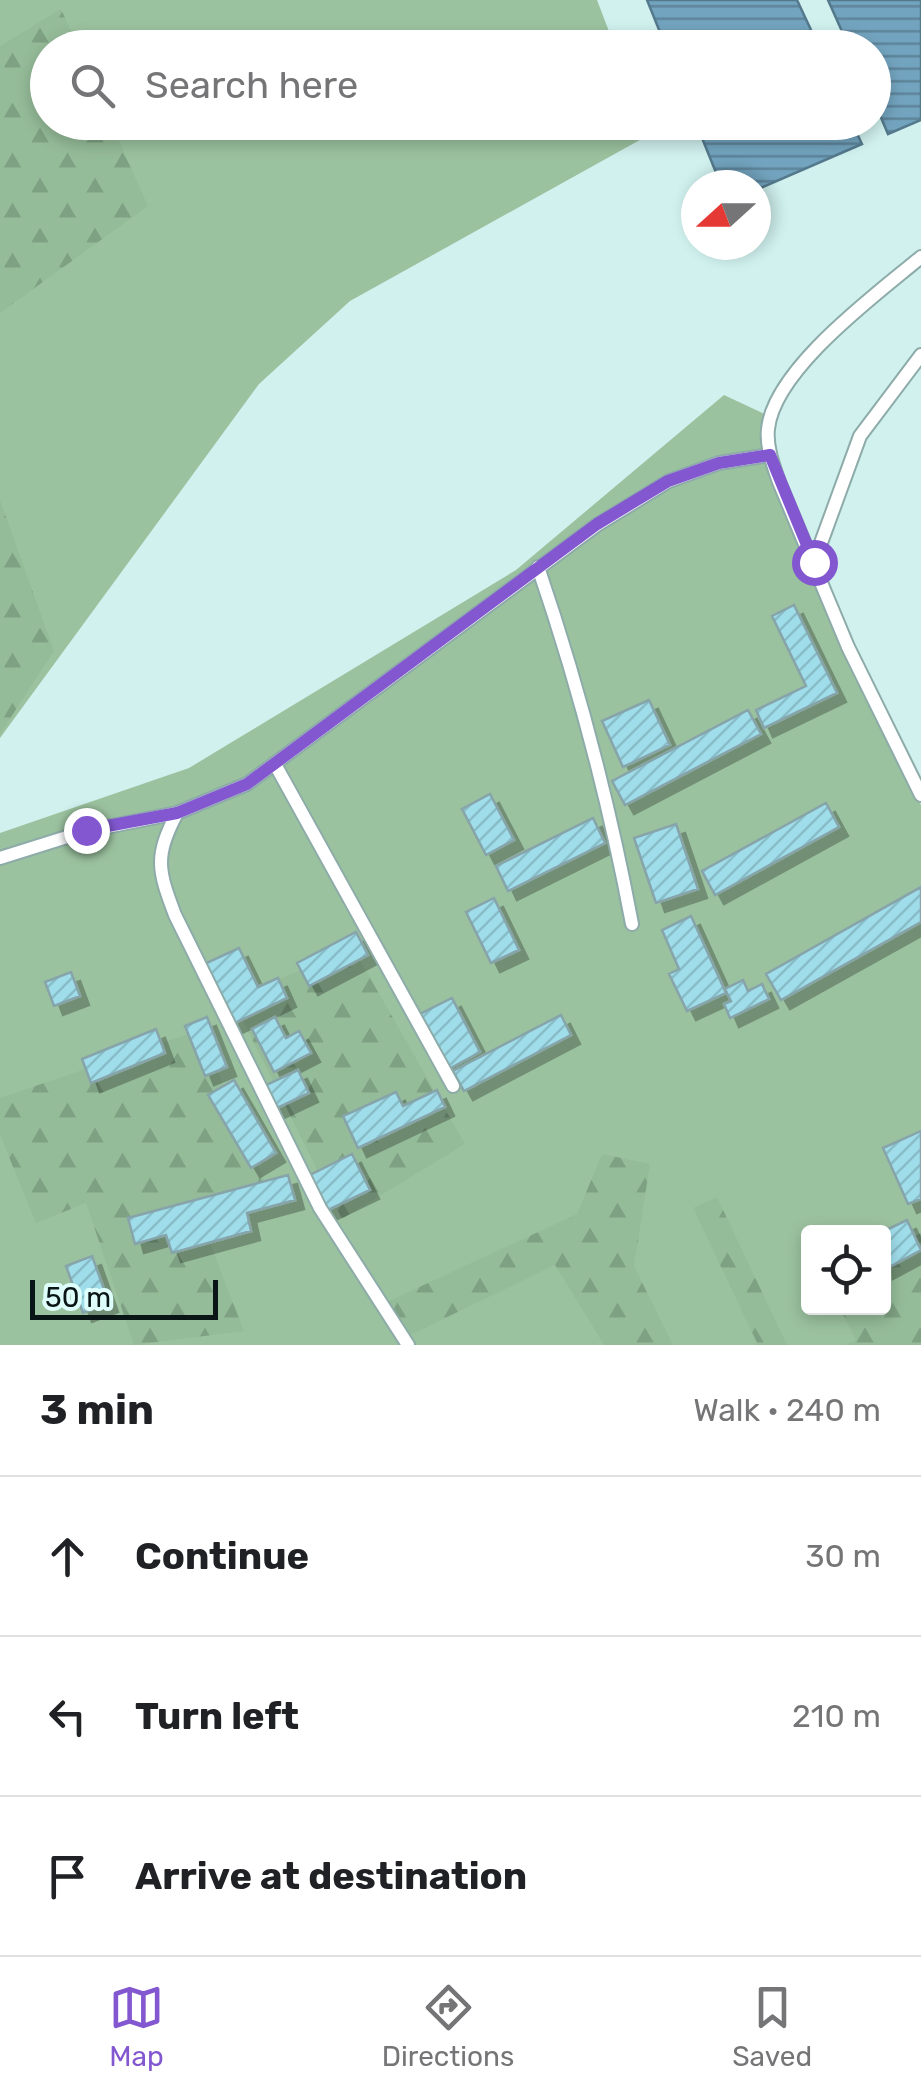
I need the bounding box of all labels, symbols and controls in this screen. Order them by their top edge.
search box [30,30,891,140]
icon: search [65,58,120,113]
text: Search here [145,62,358,108]
north arrow [681,170,771,260]
route start [792,540,838,586]
route end [64,808,110,854]
map controls [801,1225,891,1315]
button: locate [801,1225,891,1315]
scale bar [30,1275,218,1320]
text: 50 m [45,1281,111,1314]
text: 3 min [40,1385,154,1435]
text: Walk · 240 m [693,1391,881,1429]
icon: ahead [40,1529,95,1584]
text: Continue [135,1533,309,1579]
text: 30 m [805,1537,881,1575]
icon: left [40,1689,95,1744]
text: Turn left [135,1693,299,1739]
text: 210 m [792,1697,881,1735]
icon: arrive [40,1849,95,1904]
text: Arrive at destination [135,1853,527,1899]
tab: Map [109,1980,164,2073]
tab: Directions [382,1980,514,2073]
tab: Saved [732,1980,812,2073]

